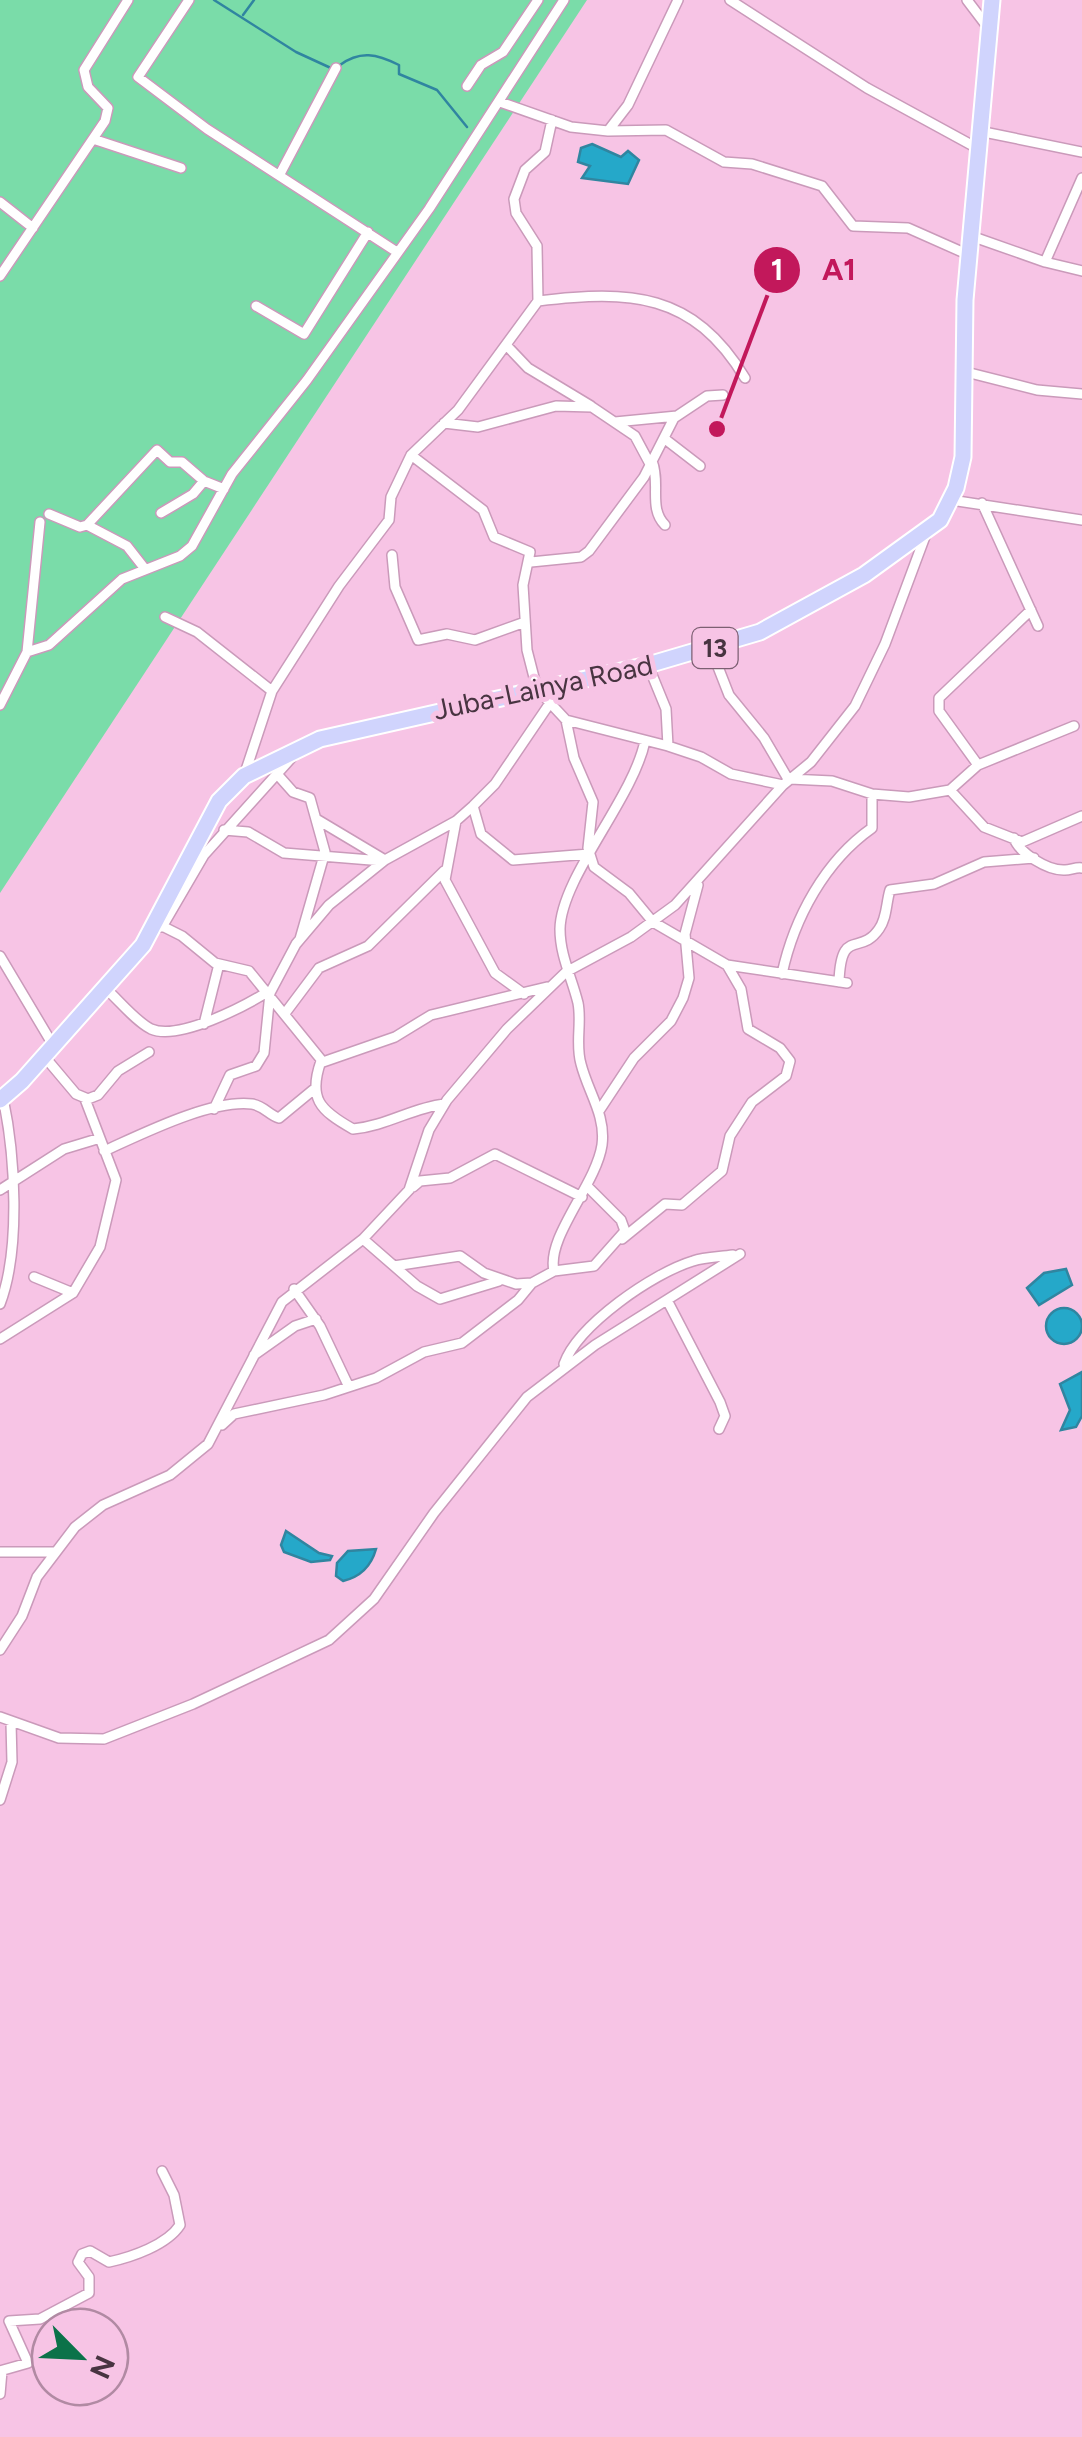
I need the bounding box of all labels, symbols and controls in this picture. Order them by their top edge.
callout: A1 [752,240,877,300]
text: 1 [771,251,783,288]
text: A1 [822,251,856,288]
road number: 13 [692,628,738,668]
street label: Juba-Lainya Road [430,647,656,727]
north arrow [30,2307,130,2407]
text: N [83,2350,123,2384]

